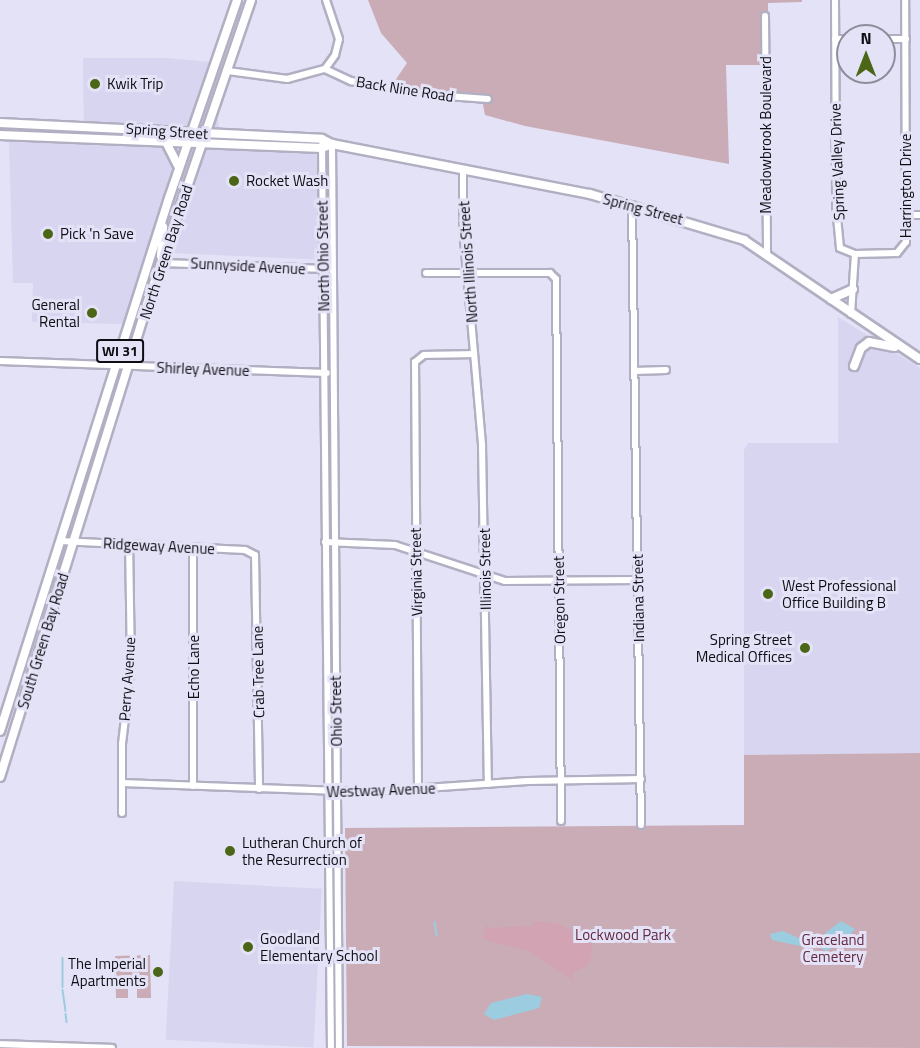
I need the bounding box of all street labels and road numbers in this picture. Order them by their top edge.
street label: Meadowbrook Boulevard [757,56,775,214]
street label: Back Nine Road [355,72,455,106]
street label: Spring Valley Drive [826,103,848,221]
street label: Spring Street [125,119,209,143]
street label: Harrington Drive [897,134,915,238]
street label: North Green Bay Road [136,183,196,321]
street label: Spring Street [601,190,685,228]
street label: North Ohio Street [313,200,333,312]
street label: North Illinois Street [455,201,481,323]
street label: Sunnyside Avenue [190,254,306,278]
road number: WI 31 [96,340,144,362]
street label: Shirley Avenue [156,358,250,380]
street label: Virginia Street [406,527,426,617]
street label: Illinois Street [475,528,495,610]
street label: Ridgeway Avenue [103,534,215,558]
street label: Indiana Street [628,554,648,642]
street label: Oregon Street [549,556,569,644]
street label: South Green Bay Road [14,571,72,711]
street label: Crab Tree Lane [248,626,268,718]
street label: Echo Lane [185,635,203,699]
street label: Perry Avenue [115,636,139,722]
street label: Ohio Street [326,675,346,747]
street label: Westway Avenue [326,779,436,801]

